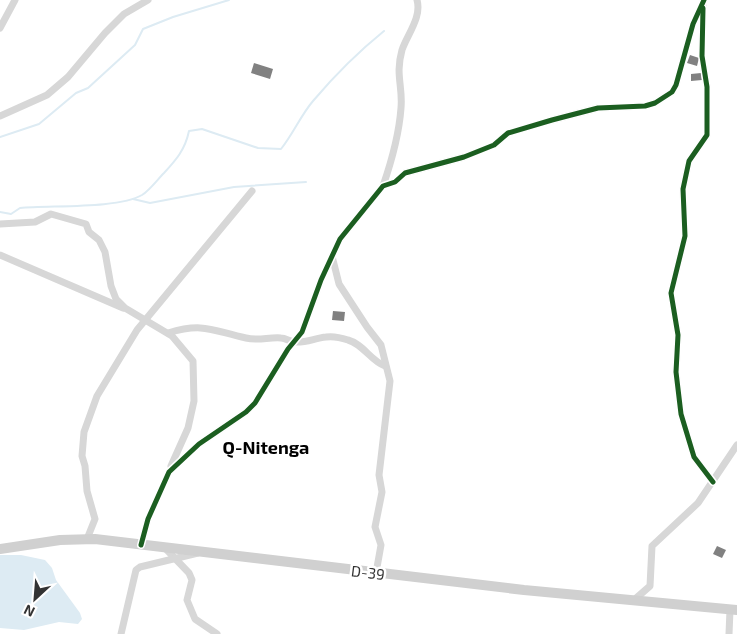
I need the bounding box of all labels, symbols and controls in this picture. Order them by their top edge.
district label: Q-Nitenga [223,436,309,458]
street label: D-39 [350,561,386,583]
north arrow [10,574,60,624]
text: N [21,601,37,621]

